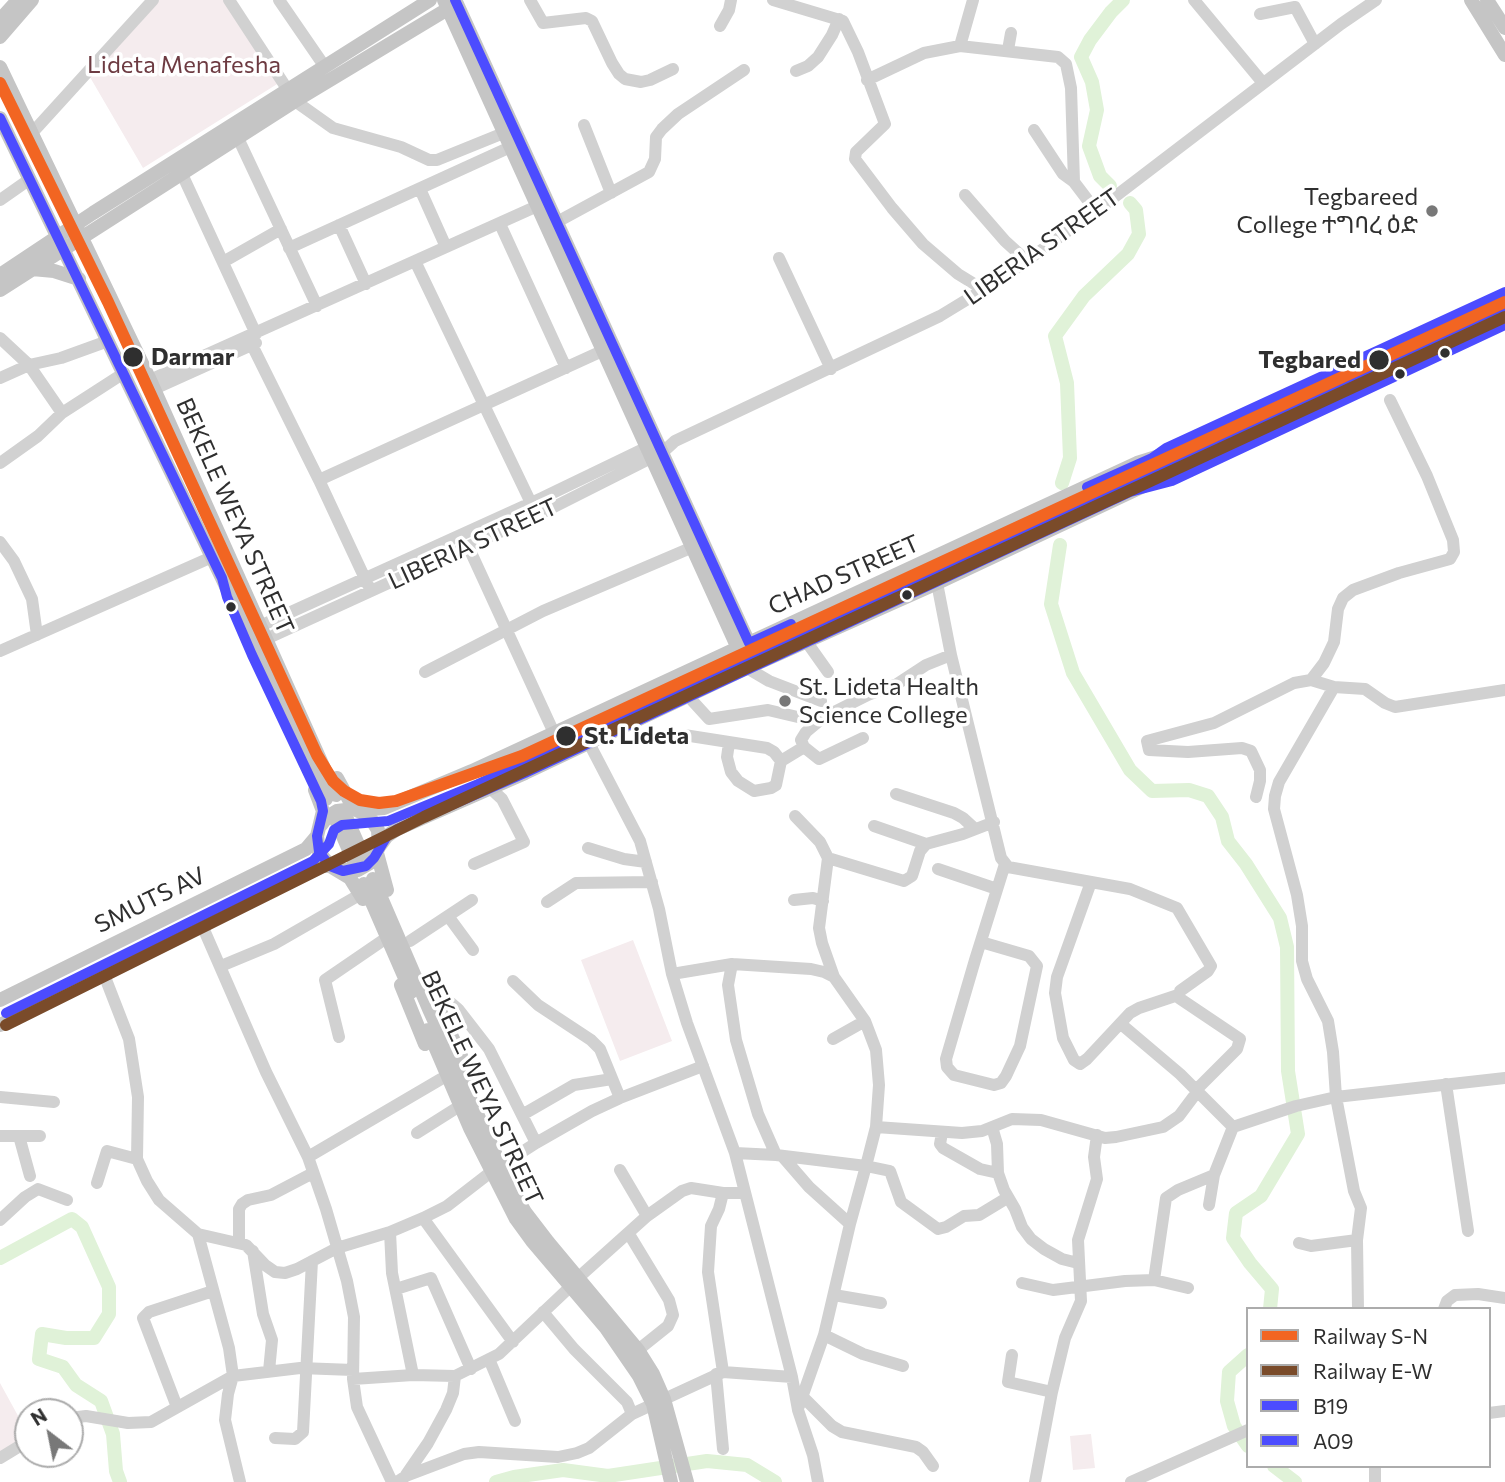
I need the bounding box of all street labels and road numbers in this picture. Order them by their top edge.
street label: LIBERIA STREET [959,183,1125,311]
street label: BEKELE WEYA STREET [170,394,300,638]
street label: LIBERIA STREET [384,492,562,596]
street label: CHAD STREET [764,529,924,621]
street label: SMUTS AV [90,861,210,939]
street label: BEKELE WEYA STREET [415,966,549,1210]

